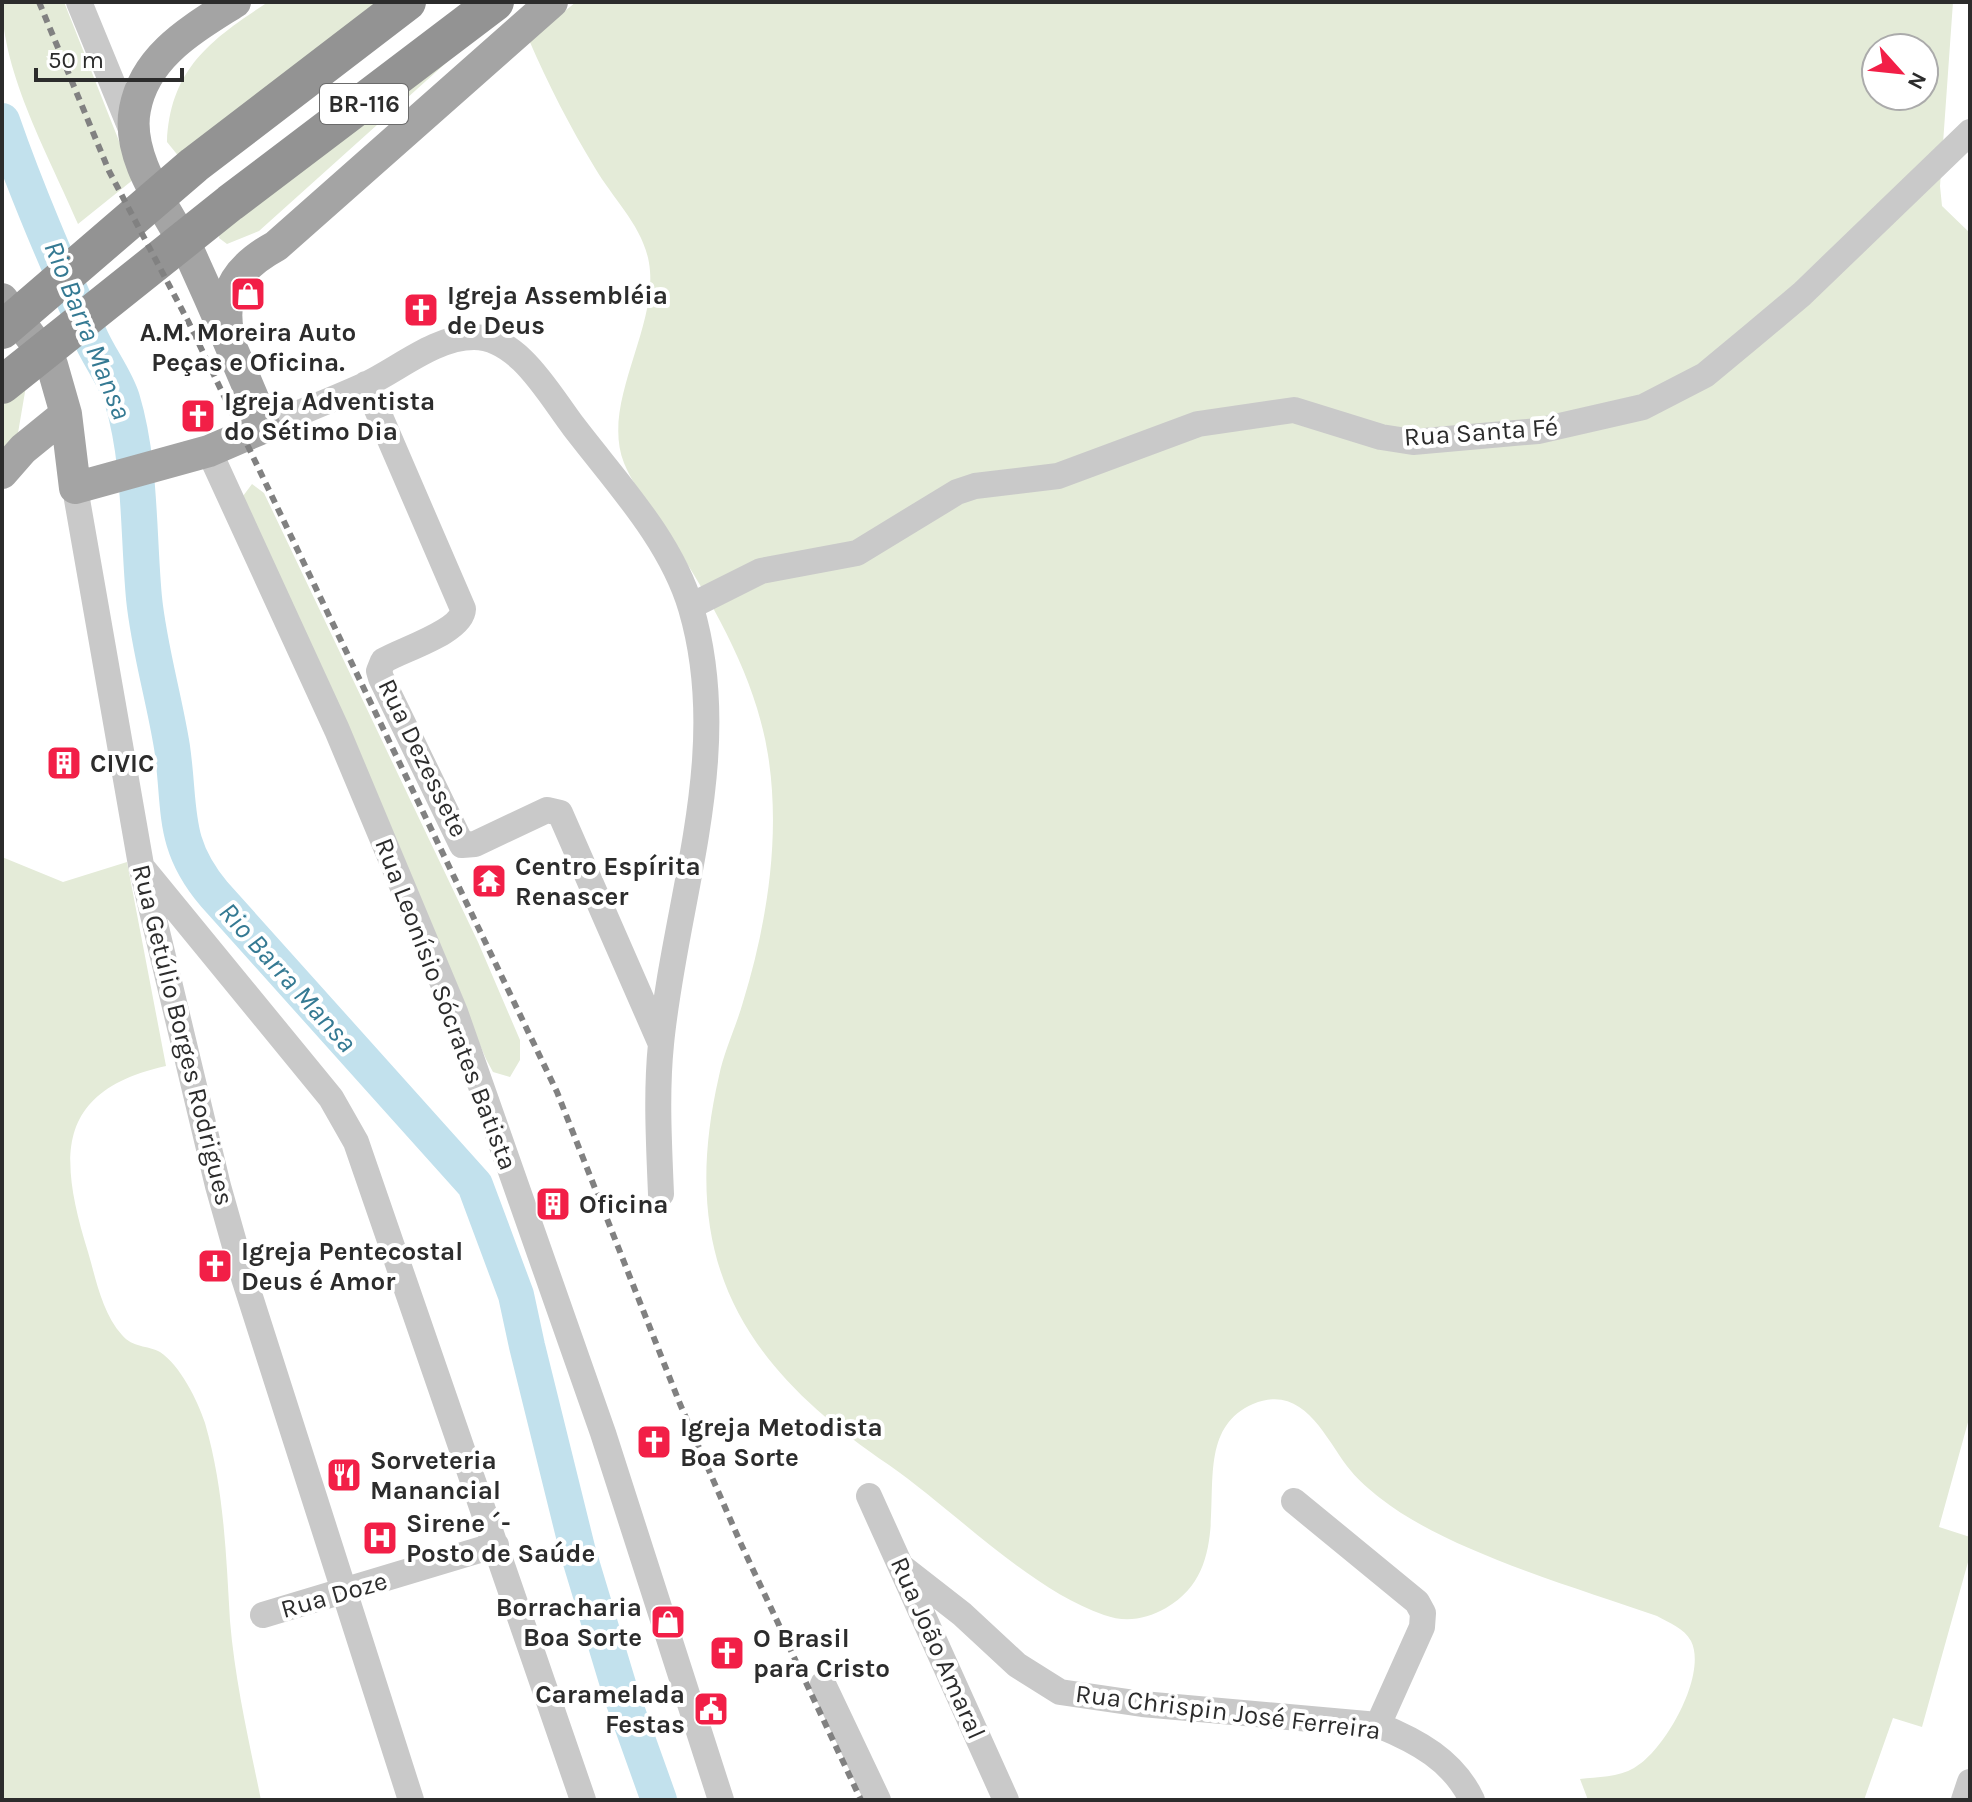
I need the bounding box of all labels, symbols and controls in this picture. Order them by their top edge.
scale bar [36,32,182,82]
north arrow [1860,32,1940,112]
text: 50 m [48,46,104,74]
text: N [1902,68,1932,94]
road number: BR-116 [320,84,408,124]
water label: Rio Barra Mansa [37,236,139,424]
shop icon: A.M. Moreira Auto Peças e Oficina. [229,275,267,313]
place label: Igreja Assembléia de Deus [447,280,668,341]
church icon: Igreja Assembléia de Deus [402,291,440,329]
place label: A.M. Moreira Auto Peças e Oficina. [140,317,356,378]
place label: Igreja Adventista do Sétimo Dia [224,386,435,447]
church icon: Igreja Adventista do Sétimo Dia [179,397,217,435]
street label: Rua Santa Fé [1403,411,1559,453]
street label: Rua Dezessete [371,674,475,842]
building icon: CIVIC [45,744,83,782]
place label: CIVIC [90,748,154,779]
street label: Rua Leonísio Sócrates Batista [368,834,524,1174]
place label: Centro Espírita Renascer [515,851,701,912]
street label: Rua Getúlio Borges Rodrigues [126,861,240,1209]
temple icon: Centro Espírita Renascer [470,862,508,900]
water label: Rio Barra Mansa [212,895,364,1059]
building icon: Oficina [534,1185,572,1223]
place label: Oficina [579,1189,669,1220]
place label: Igreja Pentecostal Deus é Amor [241,1236,463,1297]
church icon: Igreja Pentecostal Deus é Amor [196,1247,234,1285]
place label: Igreja Metodista Boa Sorte [680,1412,883,1473]
church icon: Igreja Metodista Boa Sorte [635,1423,673,1461]
place label: Sorveteria Manancial [370,1445,501,1506]
restaurant icon: Sorveteria Manancial [325,1456,363,1494]
place label: Sirene ´- Posto de Saúde [406,1508,595,1569]
hospital icon: Sirene ´- Posto de Saúde [361,1519,399,1557]
street label: Rua João Amaral [884,1552,992,1744]
street label: Rua Doze [277,1565,391,1625]
place label: Borracharia Boa Sorte [496,1592,642,1653]
shop icon: Borracharia Boa Sorte [649,1603,687,1641]
place label: O Brasil para Cristo [753,1623,890,1684]
church icon: O Brasil para Cristo [708,1634,746,1672]
street label: Rua Chrispin José Ferreira [1074,1678,1382,1746]
place label: Caramelada Festas [535,1679,685,1740]
public building icon: Caramelada Festas [692,1690,730,1728]

